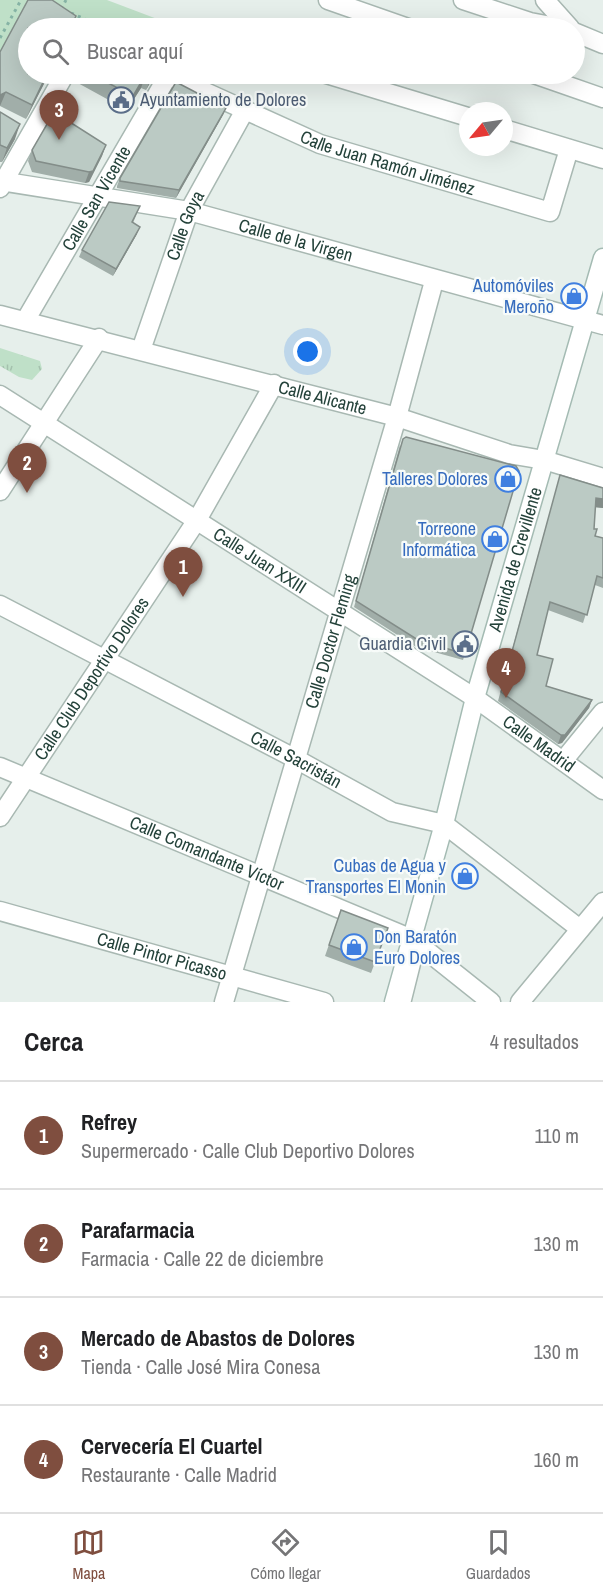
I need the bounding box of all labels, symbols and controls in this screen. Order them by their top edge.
search box [18,18,585,84]
icon: search [39,35,72,68]
text: Buscar aquí [87,36,183,66]
public building icon: Ayuntamiento de Dolores [106,85,136,115]
place label: Ayuntamiento de Dolores [139,87,306,112]
pin: 3 [40,90,78,140]
north arrow [459,102,513,156]
street label: Calle Juan Ramón Jiménez [296,124,478,201]
street label: Calle San Vicente [56,141,137,255]
street label: Calle Goya [160,186,210,264]
street label: Calle de la Virgen [236,212,356,268]
place label: Automóviles Meroño [472,273,554,319]
shop icon: Automóviles Meroño [559,281,589,311]
your location [293,337,322,366]
street label: Calle Alicante [276,374,370,421]
pin: 2 [8,444,46,493]
shop icon: Talleres Dolores [493,464,523,494]
place label: Talleres Dolores [382,466,488,491]
street label: Avenida de Crevillente [482,484,548,635]
place label: Torreone Informática [402,516,476,562]
street label: Calle Juan XXIII [209,521,311,599]
shop icon: Torreone Informática [480,524,510,554]
pin: 1 [164,548,202,597]
street label: Calle Doctor Fleming [298,570,362,711]
street label: Calle Club Deportivo Dolores [28,592,155,765]
public building icon: Guardia Civil [450,629,480,659]
place label: Guardia Civil [359,631,446,656]
pin: 4 [486,648,526,698]
street label: Calle Madrid [498,709,580,778]
street label: Calle Sacristán [246,724,346,794]
street label: Calle Comandante Víctor [126,810,288,896]
place label: Cubas de Agua y Transportes El Monin [305,853,447,899]
shop icon: Cubas de Agua y Transportes El Monin [450,861,480,891]
place label: Don Baratón Euro Dolores [374,924,460,970]
street label: Calle Pintor Picasso [94,926,230,986]
shop icon: Don Baratón Euro Dolores [339,932,369,962]
text: Cerca [24,1024,83,1059]
text: 4 resultados [490,1028,579,1055]
text: Refrey [81,1107,137,1137]
text: 1 [39,1122,48,1149]
text: 110 m [535,1122,579,1149]
text: Supermercado · Calle Club Deportivo Dolores [81,1137,415,1164]
text: Parafarmacia [81,1215,194,1245]
text: 2 [39,1230,48,1257]
text: 130 m [533,1230,579,1257]
text: Farmacia · Calle 22 de diciembre [81,1245,324,1272]
text: Mercado de Abastos de Dolores [81,1323,355,1353]
text: 3 [39,1338,48,1365]
text: 130 m [533,1338,579,1365]
text: Tienda · Calle José Mira Conesa [81,1353,320,1380]
text: Cervecería El Cuartel [81,1431,263,1461]
text: 4 [39,1446,48,1473]
text: 160 m [533,1446,579,1473]
text: Restaurante · Calle Madrid [81,1461,277,1488]
tab: Mapa [72,1526,105,1584]
tab: Cómo llegar [250,1526,321,1584]
tab: Guardados [466,1526,531,1584]

